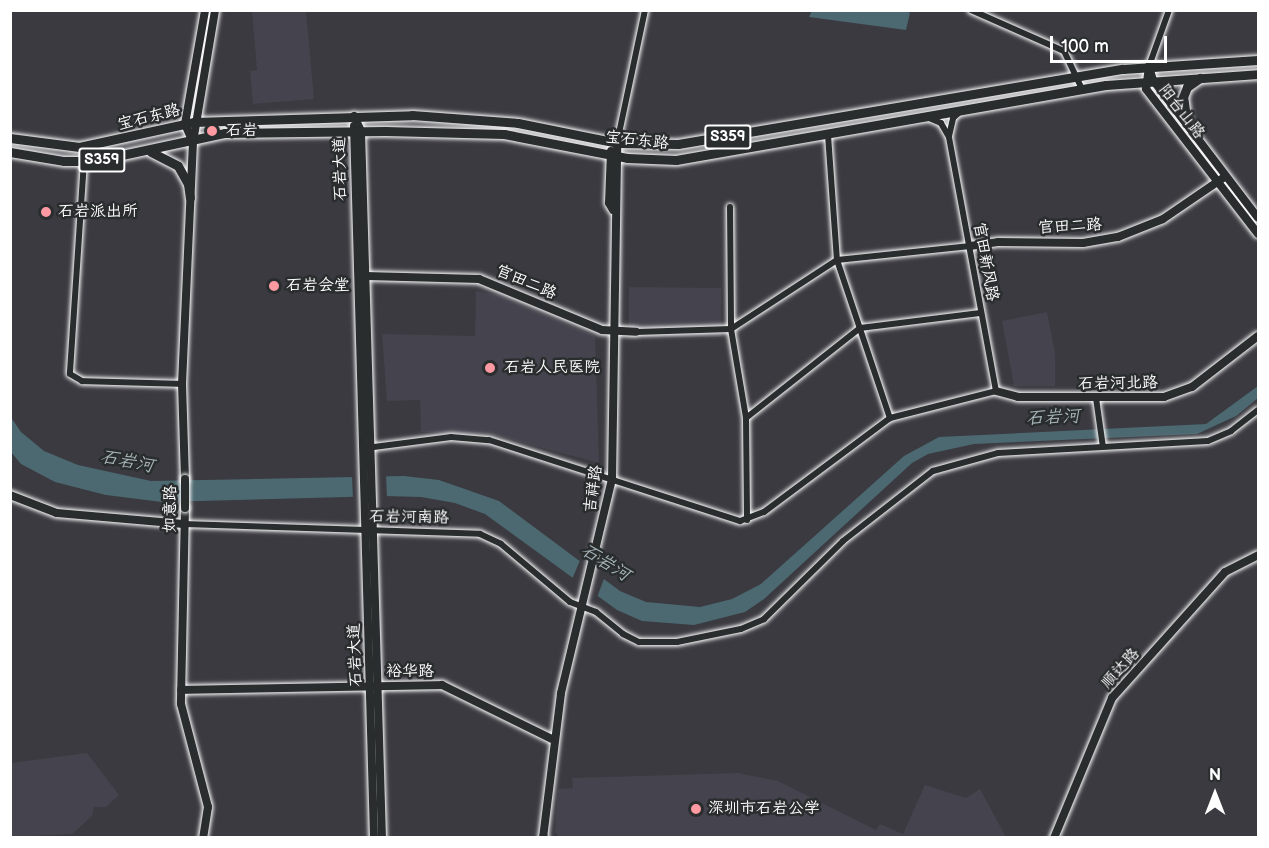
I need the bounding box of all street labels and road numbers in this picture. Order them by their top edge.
street label: 阳台山路 [1154,81,1208,143]
street label: 宝石东路 [116,101,182,135]
road number: S359 [704,125,752,149]
street label: 宝石东路 [604,128,670,154]
street label: 石岩大道 [331,137,351,201]
road number: S359 [78,148,126,172]
street label: 官田二路 [1038,216,1102,238]
street label: 官田新风路 [969,221,1001,303]
street label: 官田二路 [493,262,559,304]
street label: 石岩河北路 [1078,374,1158,394]
street label: 吉祥路 [581,464,607,514]
street label: 如意路 [161,485,181,533]
street label: 石岩河南路 [369,508,449,528]
street label: 石岩大道 [345,623,367,687]
street label: 顺达路 [1098,645,1144,693]
street label: 裕华路 [386,662,434,682]

